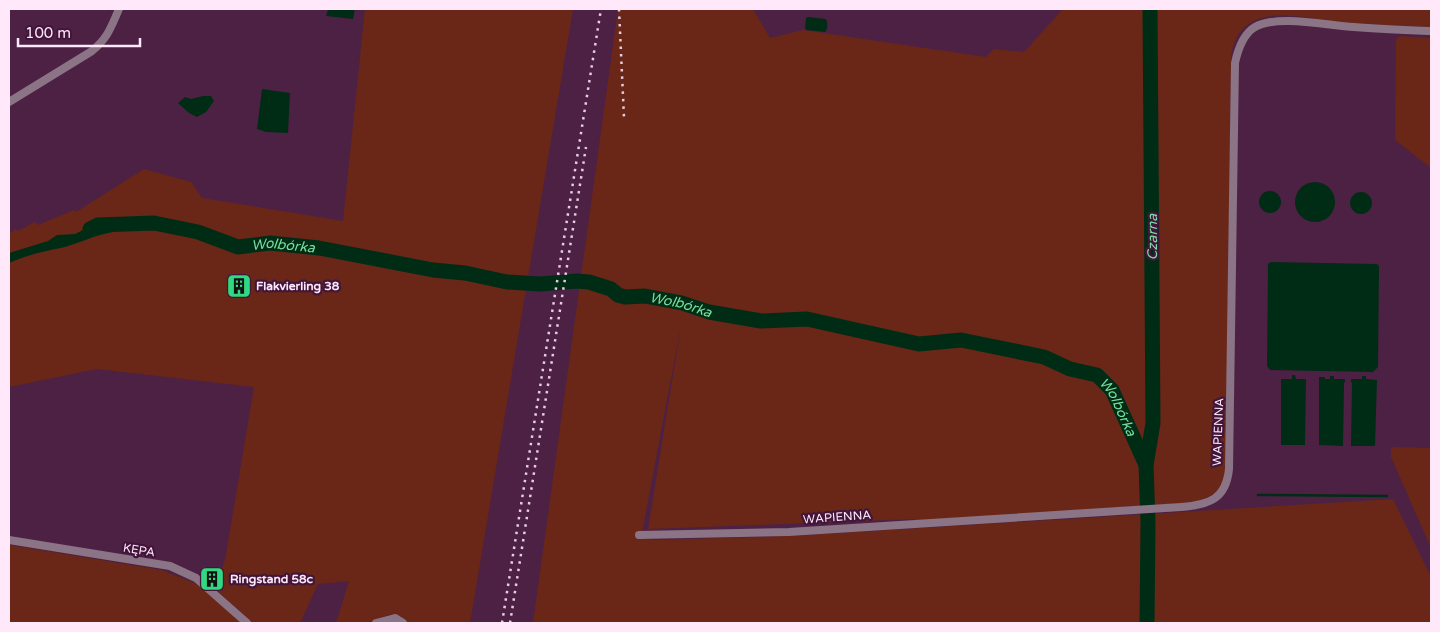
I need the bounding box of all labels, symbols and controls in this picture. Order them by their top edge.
scale bar [18,15,140,47]
text: 100 m [25,24,71,42]
water label: Czarna [1144,213,1161,260]
water label: Wolbórka [250,234,317,256]
building icon: Flakvierling 38 [226,273,252,299]
place label: Flakvierling 38 [256,279,340,294]
water label: Wolbórka [648,289,715,321]
water label: Wolbórka [1096,374,1141,440]
street label: WAPIENNA [1210,398,1226,466]
street label: WAPIENNA [802,508,872,526]
street label: KĘPA [122,541,156,559]
building icon: Ringstand 58c [199,566,225,592]
place label: Ringstand 58c [230,572,314,587]

